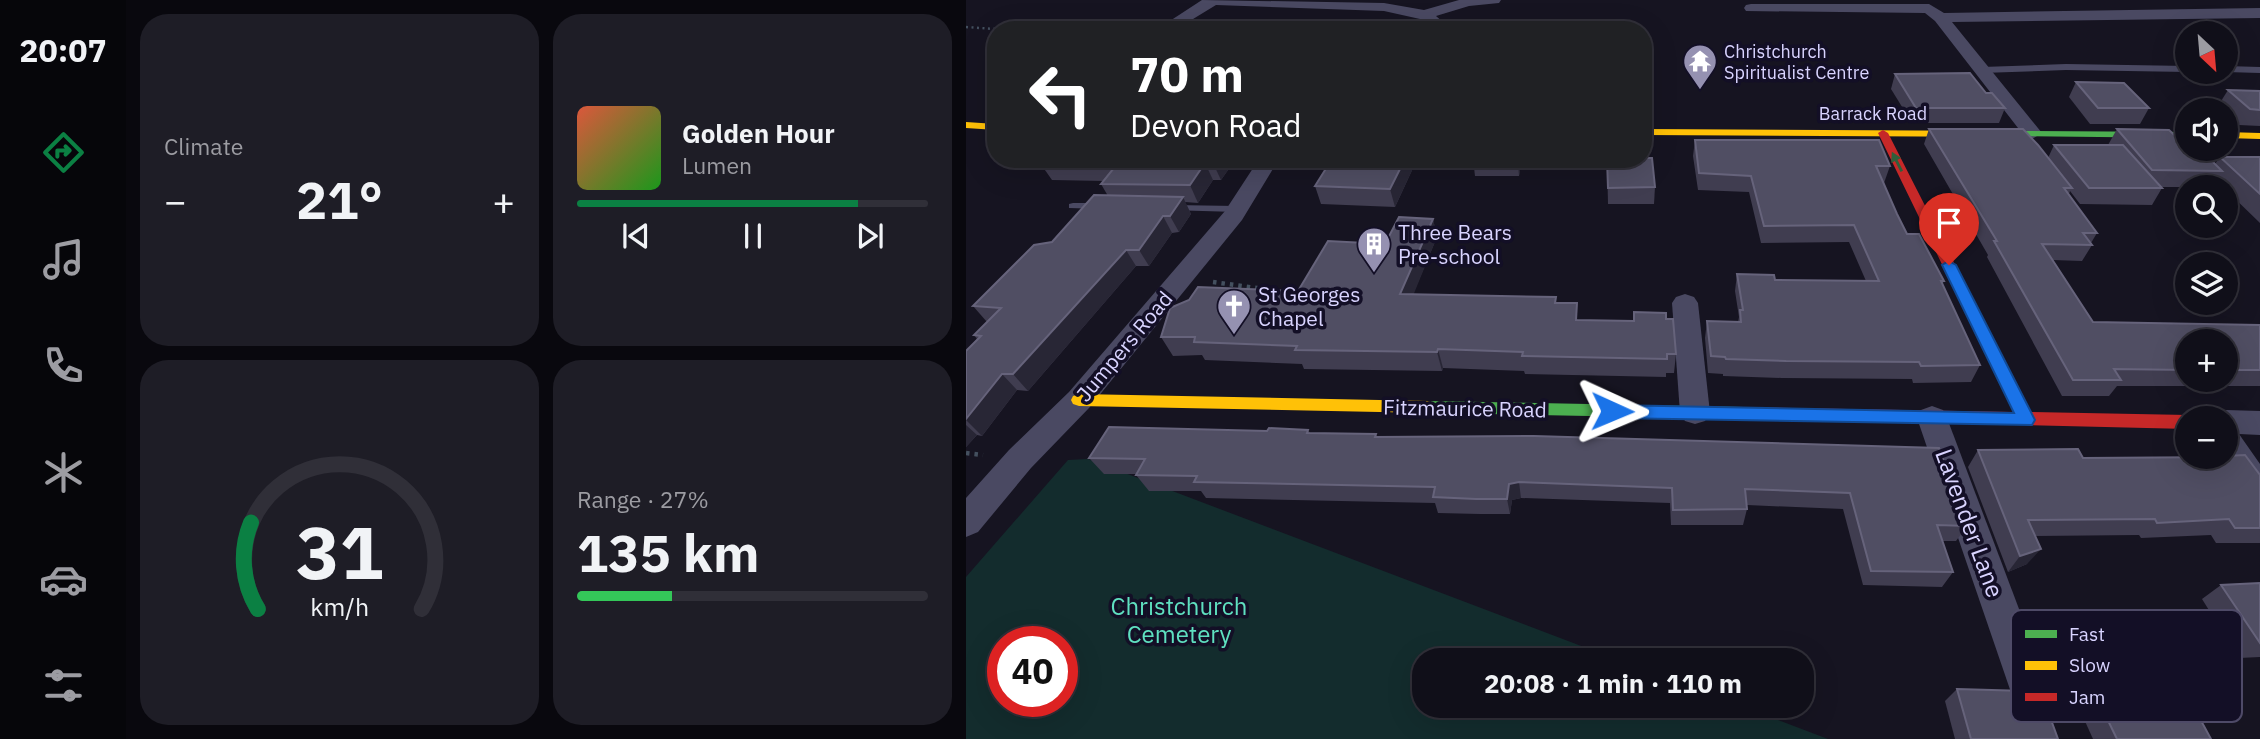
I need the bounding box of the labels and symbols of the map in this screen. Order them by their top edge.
north arrow [2175,21,2238,84]
place label: Christchurch Spiritualist Centre [1724,40,1869,84]
temple icon: Christchurch Spiritualist Centre [1681,42,1719,91]
street label: Barrack Road [1819,102,1927,125]
one-way arrow [1892,152,1903,172]
pin [1919,193,1979,265]
place label: Three Bears Pre-school [1398,218,1512,270]
building icon: Three Bears Pre-school [1355,225,1393,274]
place label: St Georges Chapel [1258,280,1360,332]
street label: Jumpers Road [1070,285,1178,407]
church icon: St Georges Chapel [1215,287,1253,336]
position arrow [1575,374,1649,448]
street label: Fitzmaurice Road [1383,393,1547,423]
street label: Lavender Lane [1928,444,2012,602]
park label: Christchurch Cemetery [1111,590,1247,650]
legend [2011,610,2242,722]
text: Fast [2069,622,2105,646]
speed limit sign: 40 [987,626,1078,717]
text: Slow [2069,653,2110,677]
text: Jam [2069,685,2105,709]

